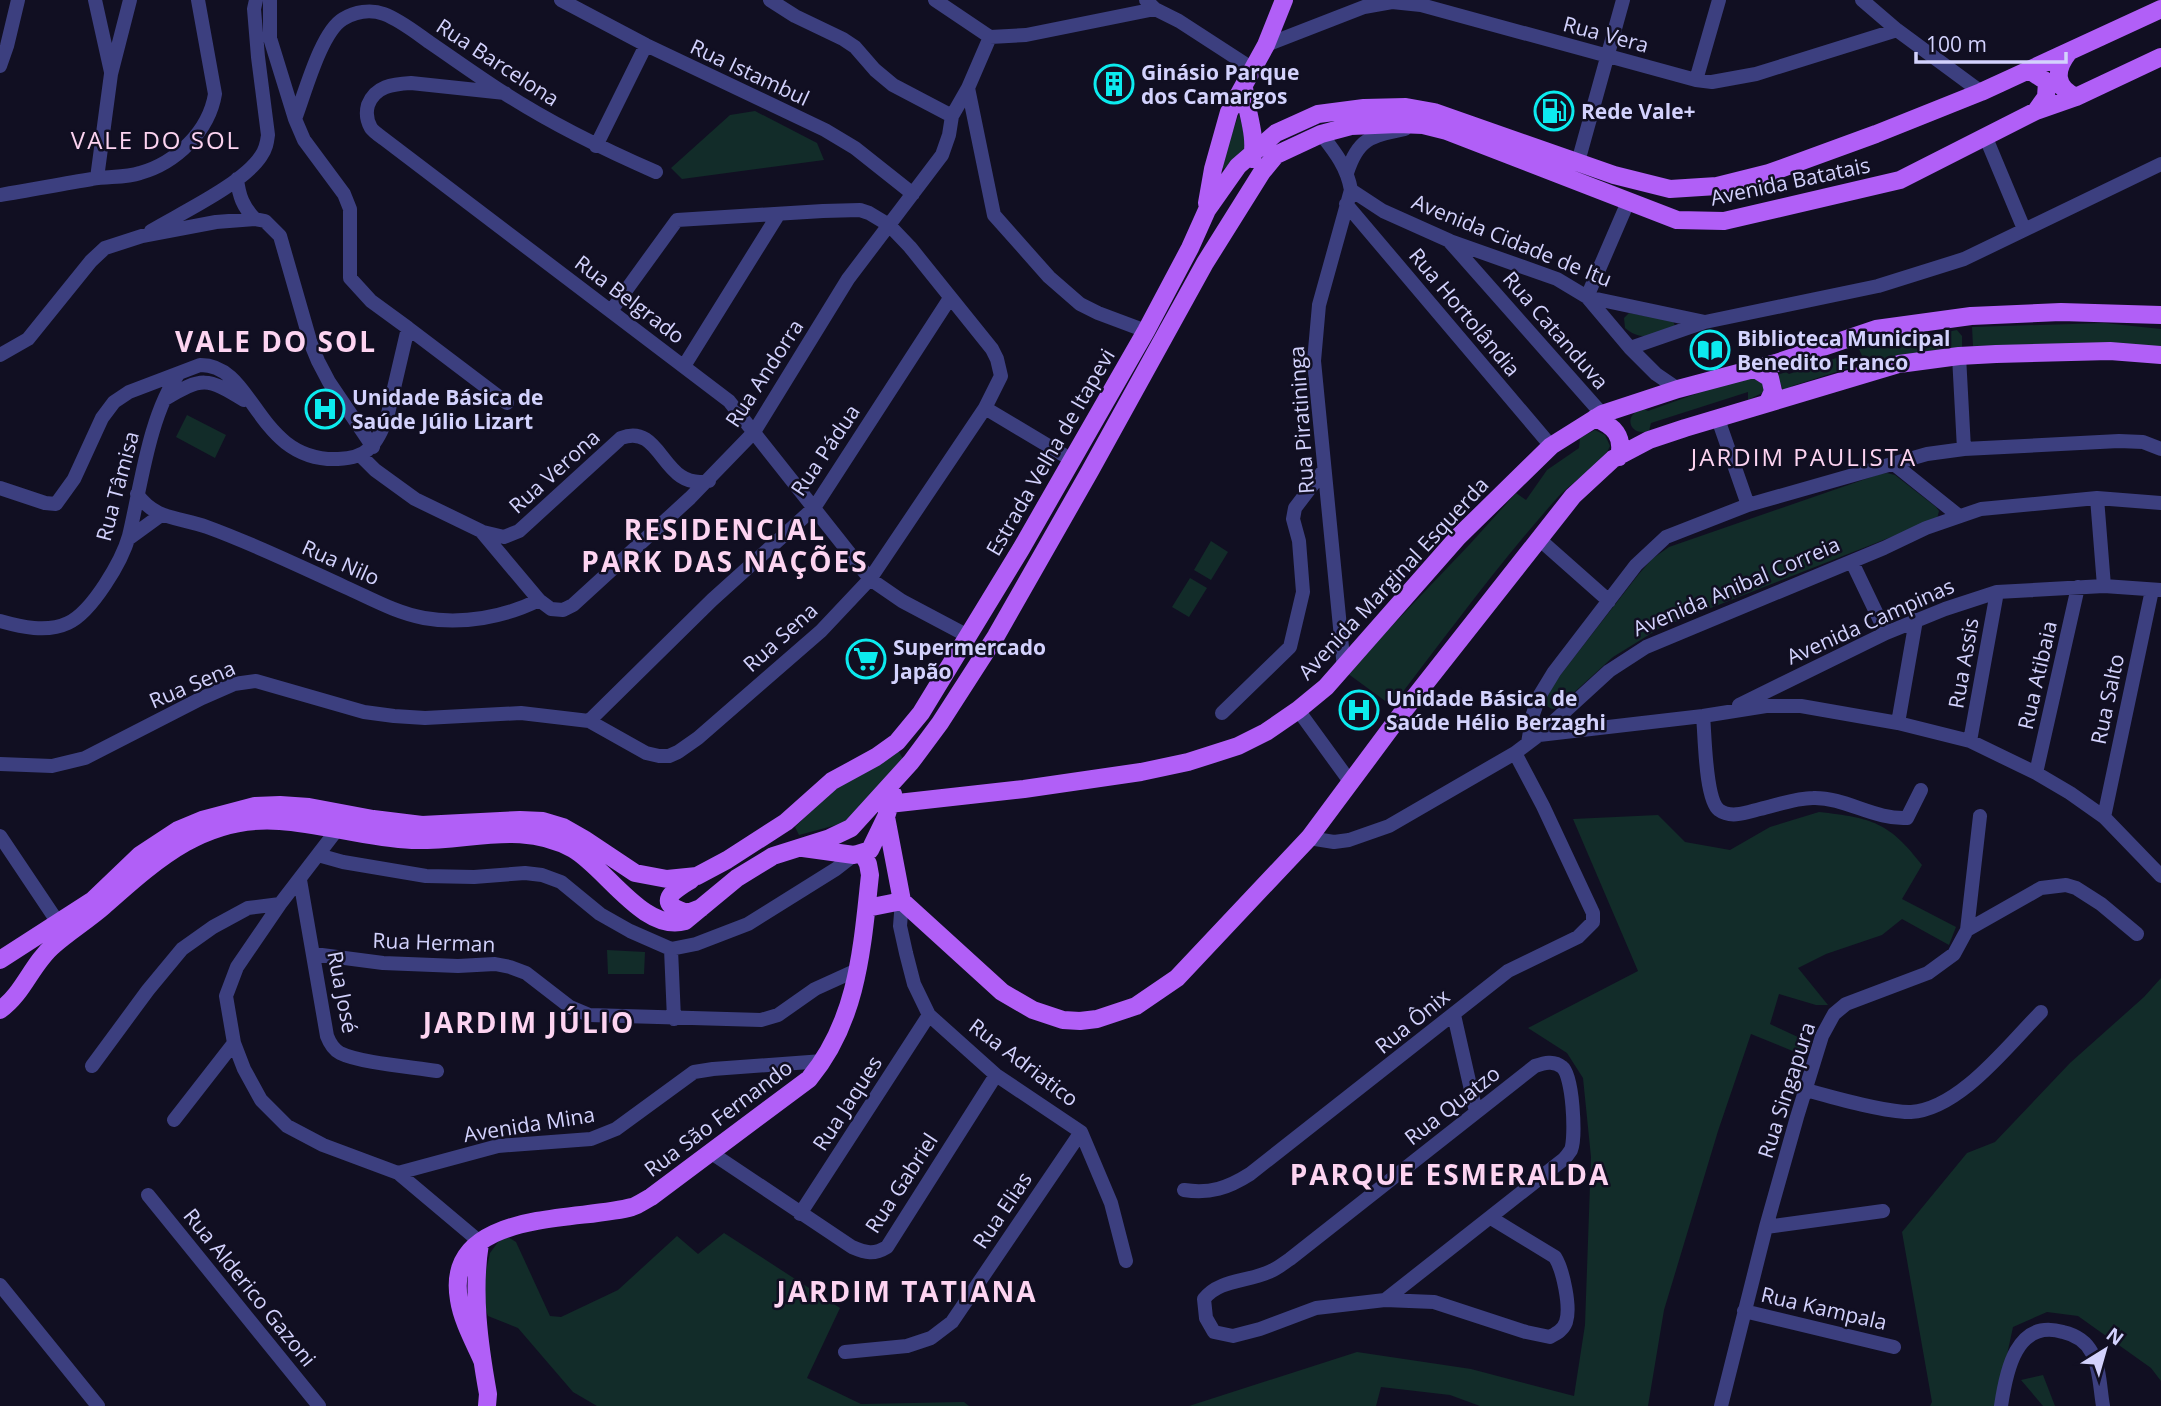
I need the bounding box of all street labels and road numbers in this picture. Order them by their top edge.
street label: Rua Vera [1560,9,1652,59]
street label: Rua Barcelona [431,12,565,112]
street label: Rua Istambul [686,32,814,112]
street label: Avenida Batatais [1708,150,1872,212]
street label: Avenida Cidade de Itu [1408,187,1616,293]
street label: Rua Hortolândia [1403,242,1527,382]
street label: Rua Belgrado [569,248,691,350]
street label: Rua Catanduva [1497,265,1615,395]
street label: Rua Andorra [719,314,809,432]
street label: Estrada Velha de Itapevi [979,343,1121,561]
street label: Rua Piratininga [1282,345,1320,495]
street label: Rua Pádua [784,399,866,501]
street label: Rua Verona [503,423,605,519]
street label: Rua Tâmisa [89,428,145,544]
street label: Avenida Marginal Esquerda [1292,471,1494,685]
street label: Avenida Anibal Correia [1628,530,1844,642]
street label: Rua Nilo [298,533,384,591]
street label: Avenida Campinas [1782,571,1958,671]
street label: Rua Sena [737,596,823,678]
street label: Rua Assis [1941,615,1985,711]
street label: Rua Atibaia [2011,618,2063,732]
street label: Rua Salto [2084,651,2130,747]
street label: Rua Sena [145,653,239,715]
street label: Rua Herman [372,926,496,958]
street label: Rua José [321,949,365,1035]
street label: Rua Ônix [1369,982,1455,1060]
street label: Rua Adriatico [964,1012,1084,1112]
street label: Rua Singapura [1751,1018,1821,1162]
street label: Rua Jaques [806,1050,888,1156]
street label: Rua São Fernando [638,1053,798,1183]
street label: Rua Quatzo [1399,1059,1505,1151]
street label: Avenida Mina [461,1100,597,1148]
street label: Rua Gabriel [858,1128,944,1238]
street label: Rua Elias [966,1166,1038,1254]
street label: Rua Alderico Gazoni [178,1202,322,1372]
street label: Rua Kampala [1758,1280,1890,1336]

